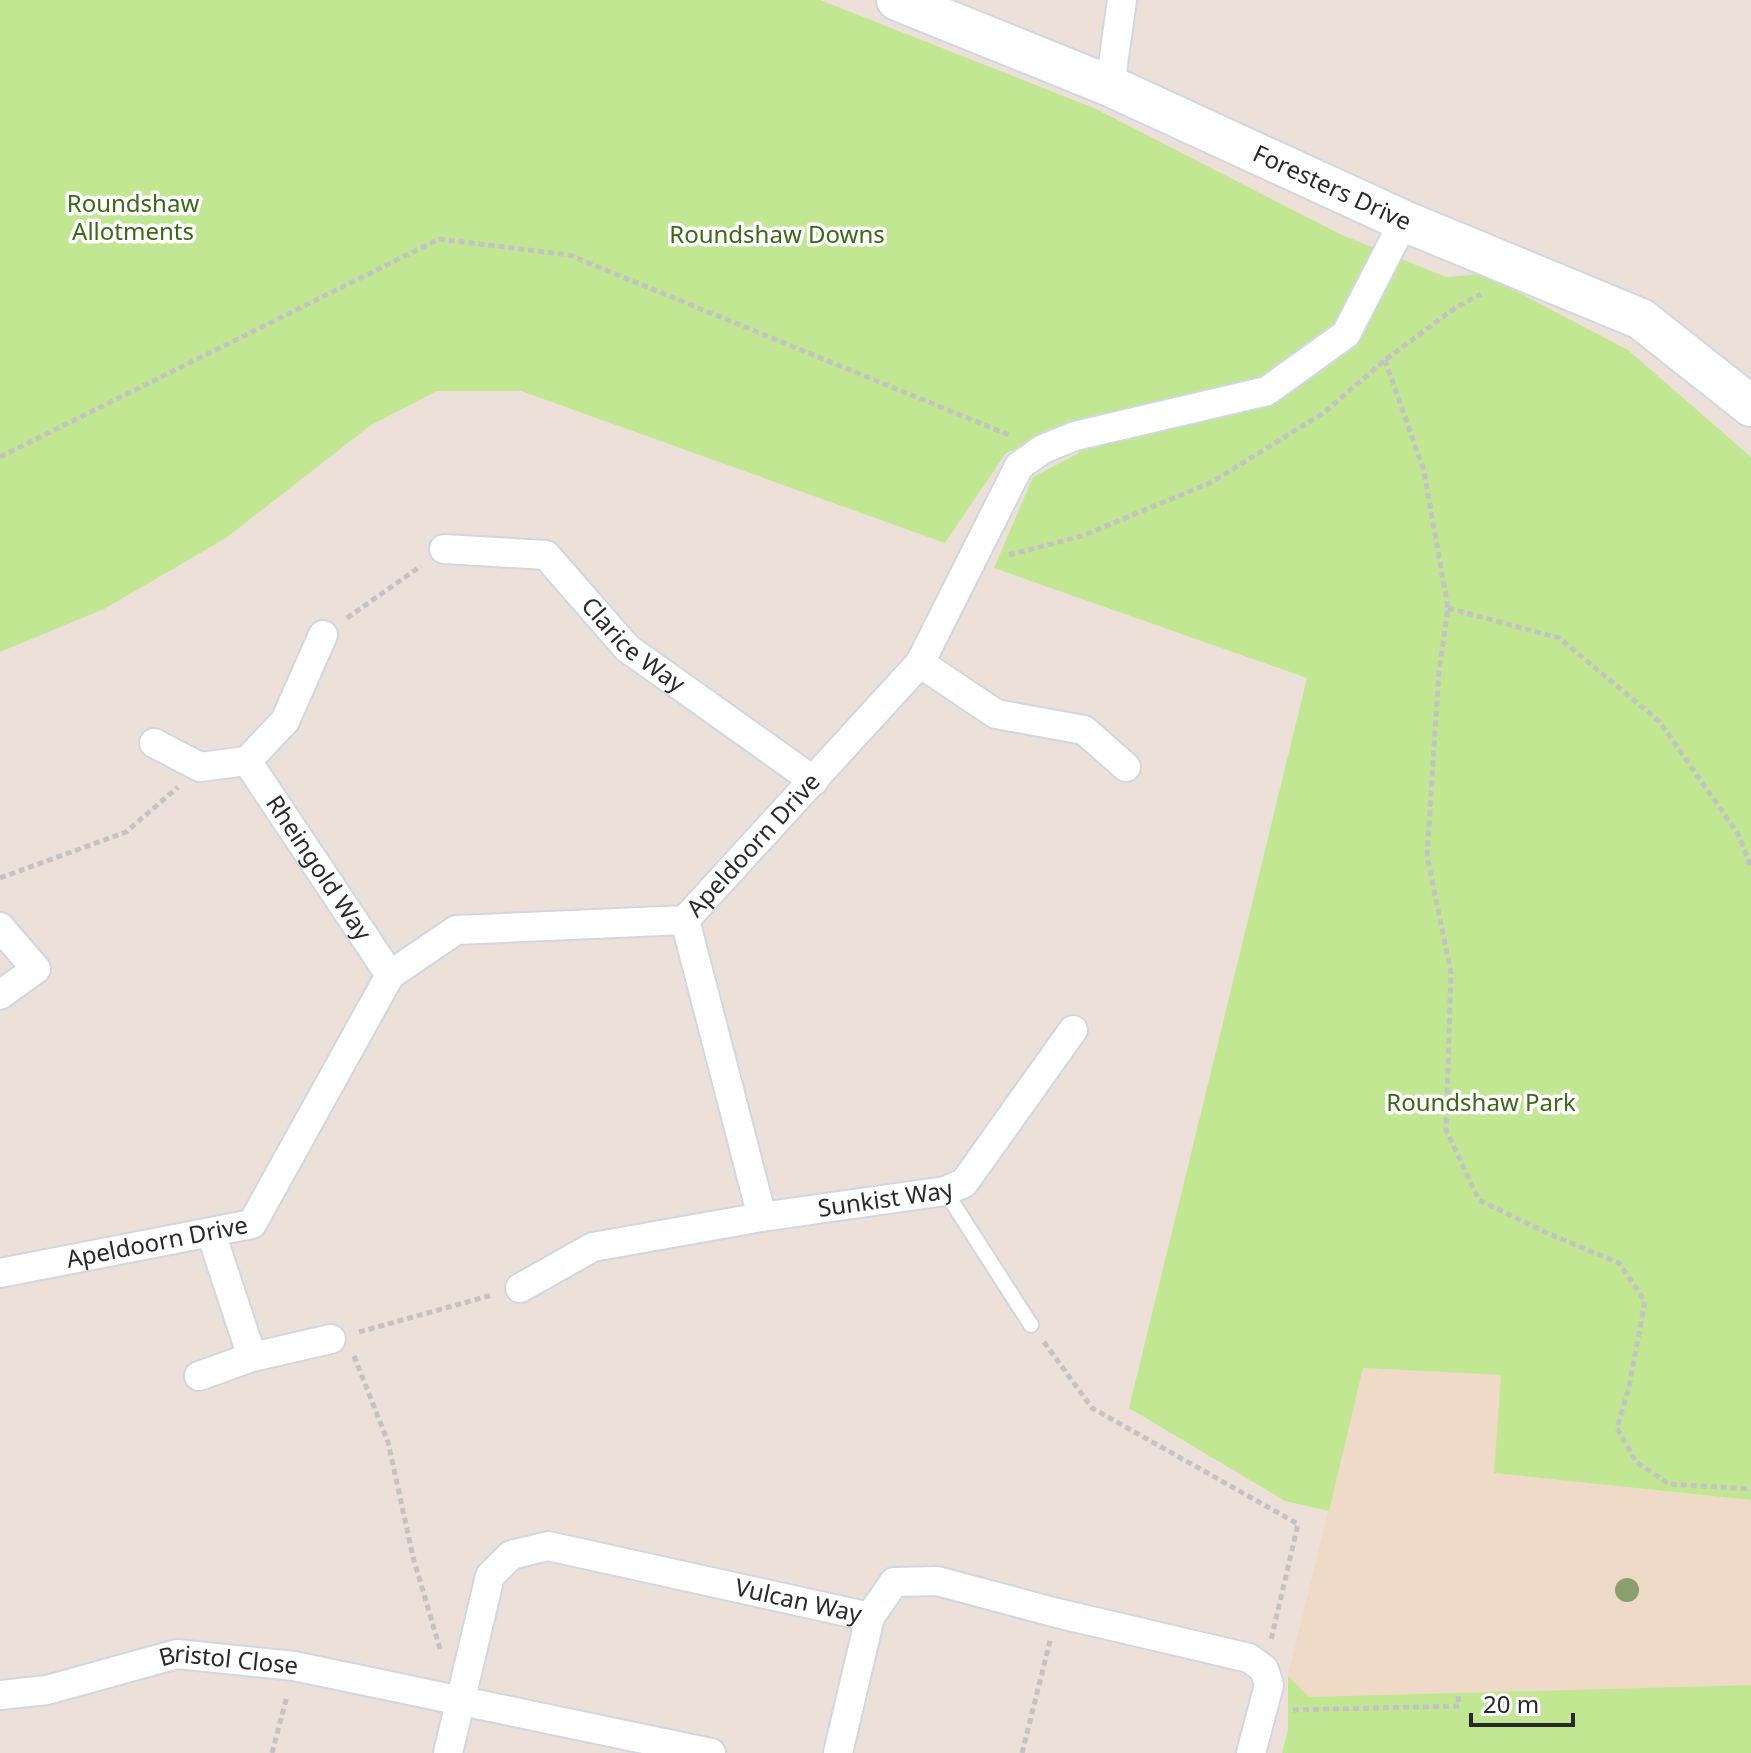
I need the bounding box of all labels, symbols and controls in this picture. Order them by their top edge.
street label: Foresters Drive [1248,136,1417,237]
park label: Roundshaw Allotments [67,186,199,247]
park label: Roundshaw Downs [669,217,885,250]
street label: Clarice Way [575,589,693,700]
street label: Apeldoorn Drive [678,765,827,923]
street label: Rheingold Way [259,788,381,947]
park label: Roundshaw Park [1386,1085,1576,1118]
street label: Sunkist Way [816,1171,959,1224]
street label: Apeldoorn Drive [63,1207,250,1275]
street label: Vulcan Way [732,1570,866,1630]
street label: Bristol Close [155,1636,300,1681]
scale bar [1471,1677,1573,1727]
text: 20 m [1483,1687,1539,1720]

